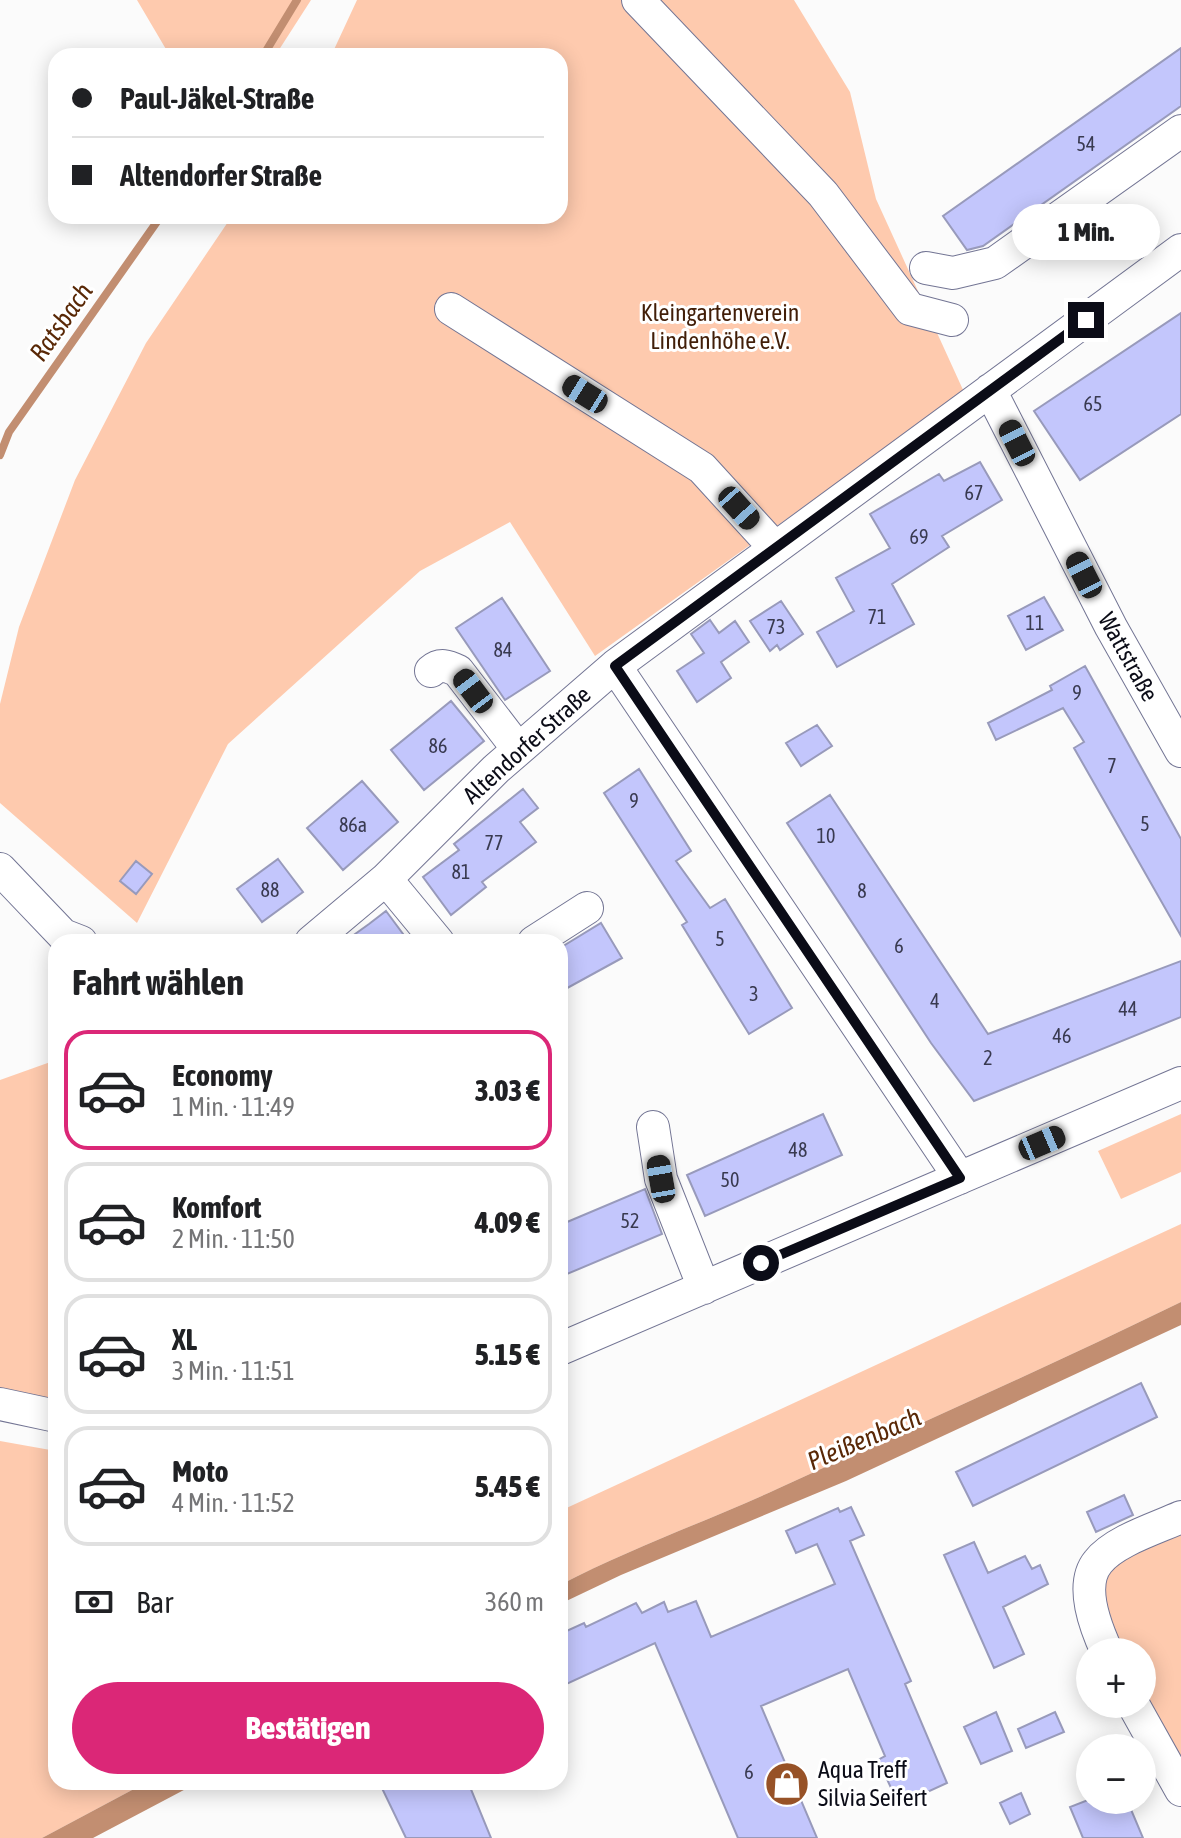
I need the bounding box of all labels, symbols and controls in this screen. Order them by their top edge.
text: Paul-Jäkel-Straße [120,81,314,115]
house number: 54 [1077,132,1095,155]
text: Altendorfer Straße [120,158,322,192]
callout: 1 Min. [1012,204,1160,260]
text: 1 Min. [1058,217,1114,247]
water label: Ratsbach [23,277,99,367]
park label: Kleingartenverein Lindenhöhe e.V. [641,299,799,354]
route end [1068,302,1104,338]
car [558,371,612,417]
house number: 65 [1084,392,1102,415]
car [995,416,1039,470]
house number: 67 [965,481,983,504]
car [714,482,764,534]
house number: 69 [910,525,928,548]
car [1062,548,1106,602]
house number: 71 [868,605,886,628]
street label: Wattstraße [1093,608,1164,706]
house number: 11 [1026,611,1044,634]
house number: 73 [767,615,785,638]
house number: 84 [494,638,512,661]
car [449,665,497,717]
street label: Altendorfer Straße [458,681,596,809]
house number: 9 [1072,681,1082,704]
house number: 86 [429,734,447,757]
house number: 7 [1107,754,1117,777]
house number: 9 [629,789,639,812]
house number: 5 [1140,812,1150,835]
house number: 86a [339,813,367,836]
house number: 10 [817,824,835,847]
house number: 77 [485,831,503,854]
house number: 81 [452,860,470,883]
house number: 88 [261,878,279,901]
house number: 8 [857,879,867,902]
house number: 5 [715,927,725,950]
house number: 6 [894,934,904,957]
text: Fahrt wählen [72,961,244,1003]
house number: 3 [749,982,759,1005]
house number: 4 [930,989,940,1012]
house number: 44 [1119,997,1137,1020]
house number: 46 [1053,1024,1071,1047]
house number: 2 [983,1046,993,1069]
icon: car [76,1054,148,1126]
text: Economy [172,1058,273,1092]
text: 3.03 € [475,1073,540,1107]
text: 1 Min. · 11:49 [172,1092,295,1122]
car [1015,1123,1069,1163]
house number: 48 [789,1138,807,1161]
car [645,1153,677,1205]
house number: 50 [721,1168,739,1191]
icon: car [76,1186,148,1258]
text: Komfort [172,1190,261,1224]
text: 4.09 € [475,1205,540,1239]
house number: 52 [621,1209,639,1232]
text: 2 Min. · 11:50 [172,1224,295,1254]
route start [743,1245,779,1281]
icon: car [76,1318,148,1390]
text: XL [172,1322,197,1356]
text: 5.15 € [475,1337,540,1371]
text: 3 Min. · 11:51 [172,1356,295,1386]
water label: Pleißenbach [803,1402,926,1476]
icon: car [76,1450,148,1522]
text: Moto [172,1454,229,1488]
text: 5.45 € [475,1469,540,1503]
text: 4 Min. · 11:52 [172,1488,295,1518]
icon: cash [72,1580,116,1624]
text: Bar [136,1585,173,1619]
text: 360 m [485,1587,544,1617]
map controls [1076,1638,1156,1814]
button: + [1076,1638,1156,1718]
button: Bestätigen [72,1682,544,1774]
button: − [1076,1734,1156,1814]
place label: Aqua Treff Silvia Seifert [818,1756,927,1811]
house number: 6 [744,1760,754,1783]
shop icon: Aqua Treff Silvia Seifert [763,1760,811,1808]

